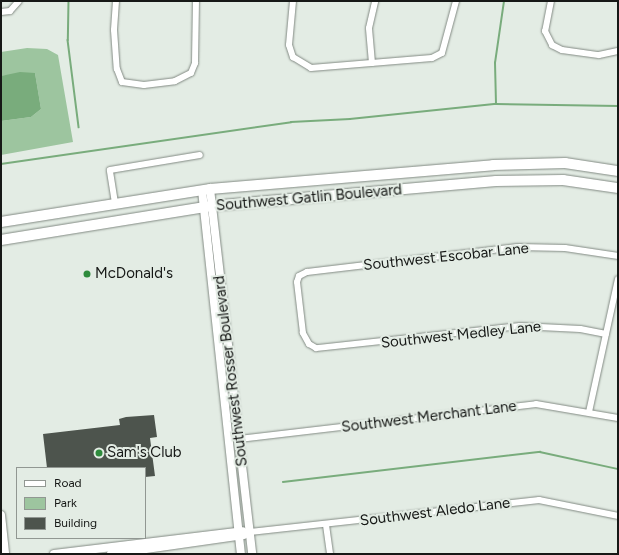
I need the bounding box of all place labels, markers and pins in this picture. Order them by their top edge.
place label: McDonald's [95,265,173,283]
marker: McDonald's [82,269,92,279]
place label: Sam's Club [107,444,182,462]
marker: Sam's Club [94,448,104,458]

